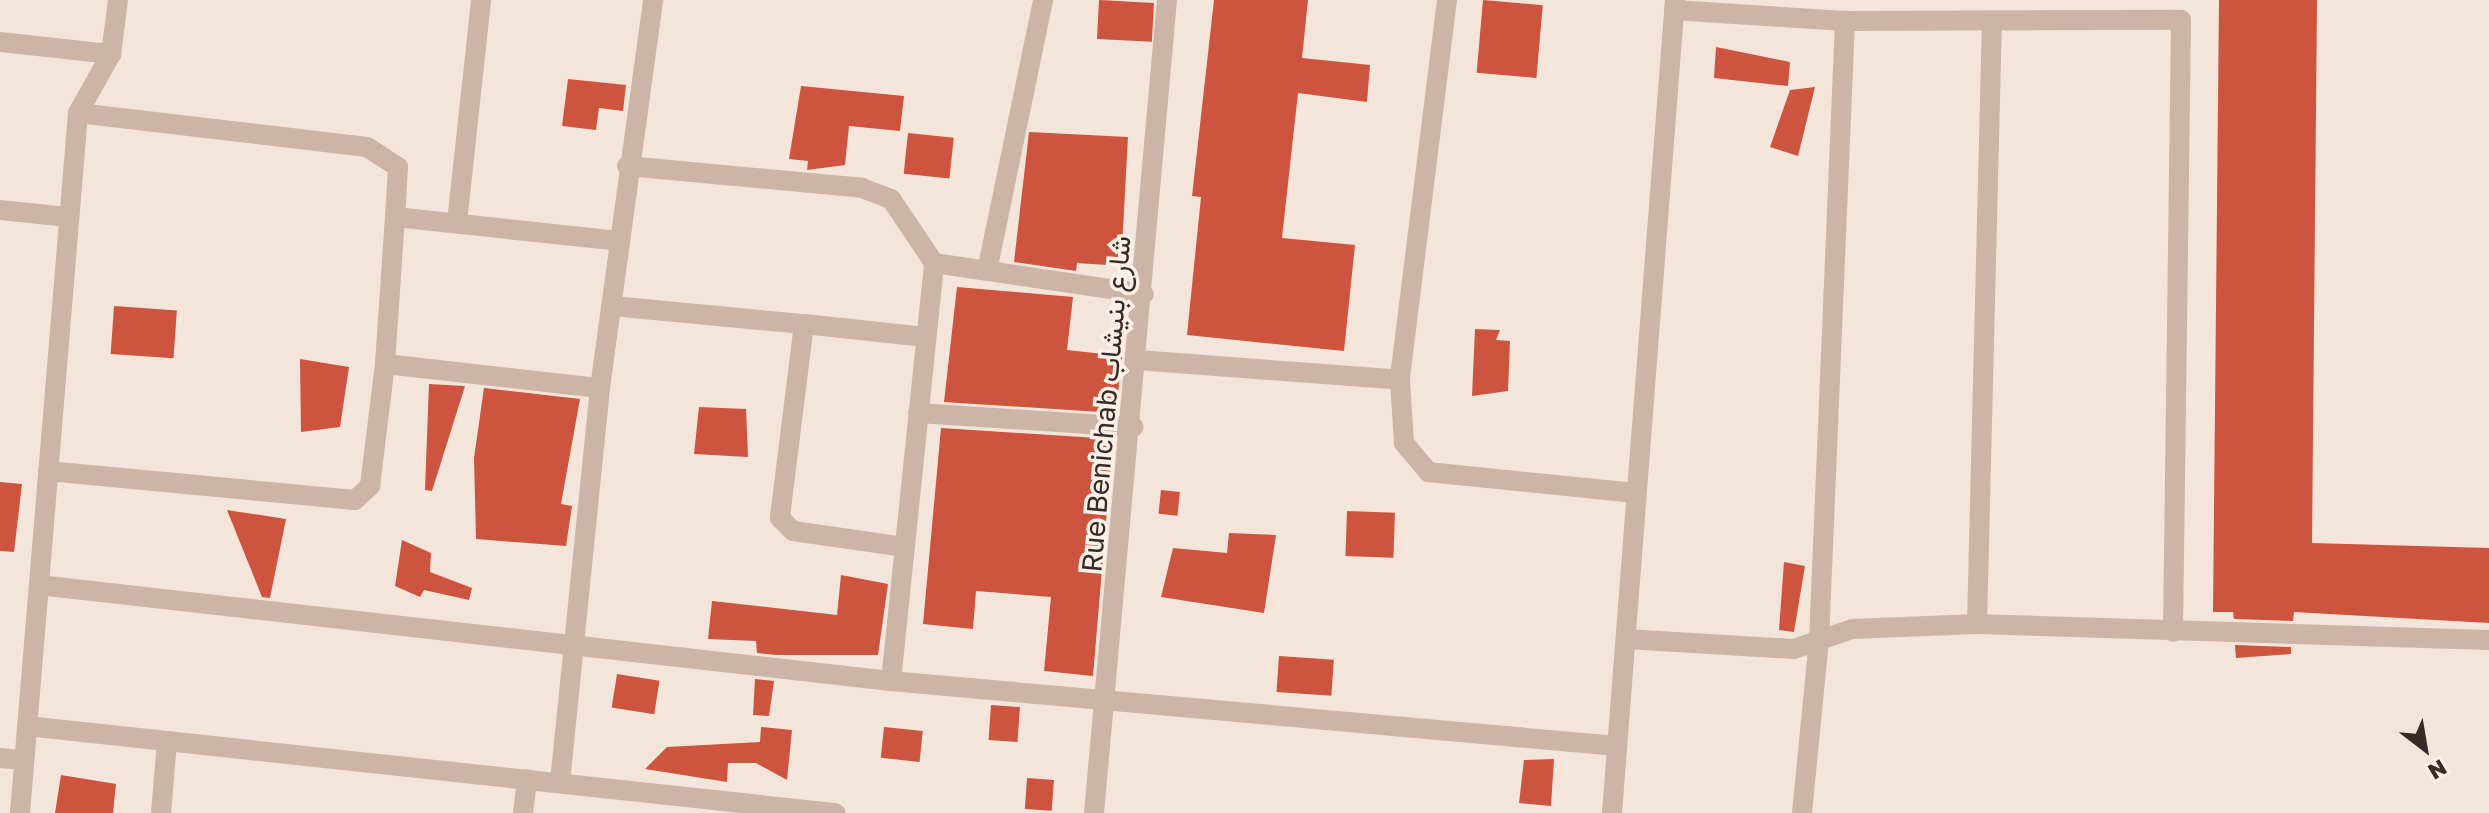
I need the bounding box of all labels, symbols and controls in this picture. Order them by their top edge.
street label: Rue Benichab شارع بنيشاب [1075,234,1137,574]
north arrow [2385,709,2465,789]
text: N [2424,754,2452,786]

